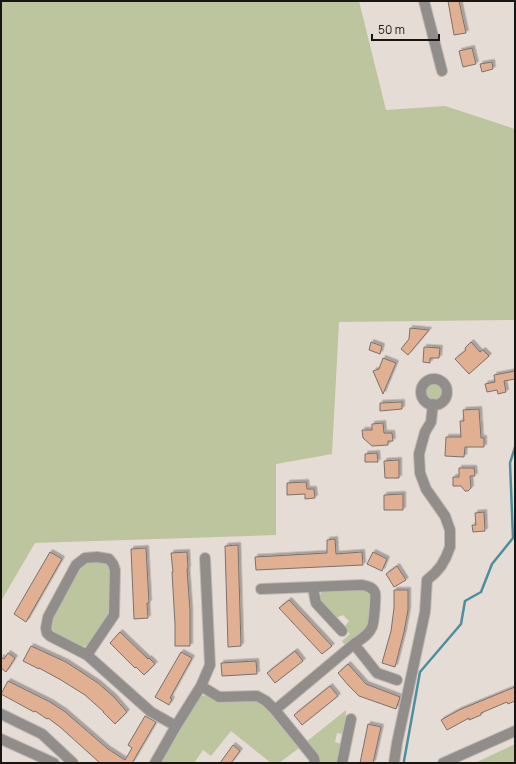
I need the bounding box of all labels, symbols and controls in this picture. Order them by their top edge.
scale bar [372,16,439,42]
text: 50 m [378,21,405,38]

